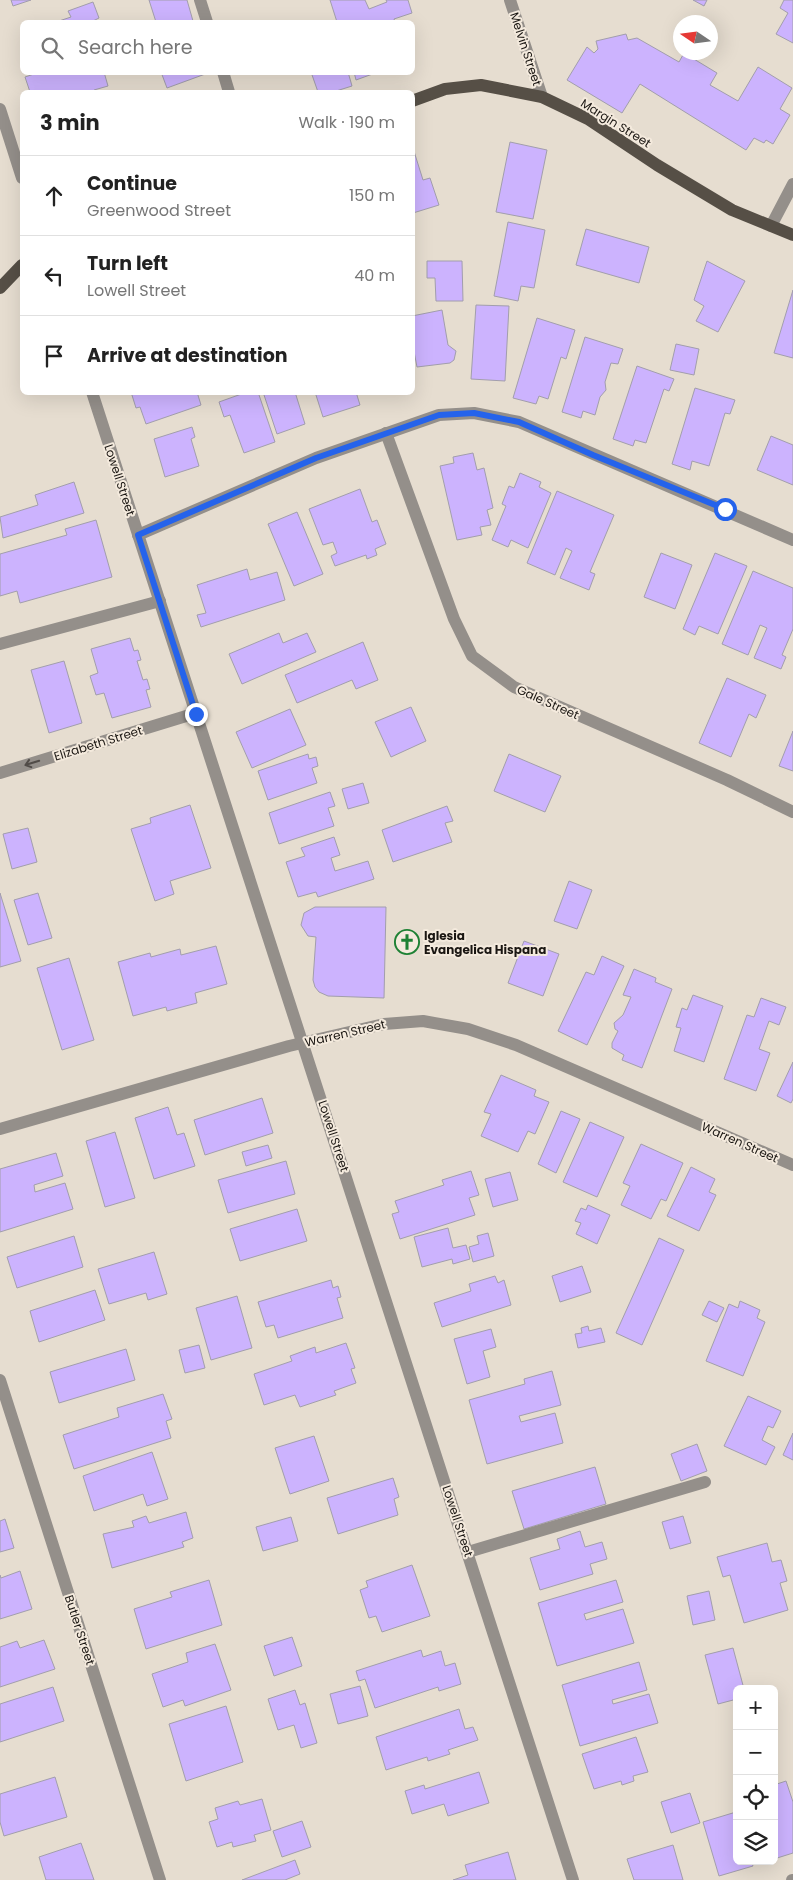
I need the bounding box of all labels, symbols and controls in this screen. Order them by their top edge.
street label: Melvin Street [506,10,546,88]
north arrow [673,15,718,60]
search box [20,20,415,75]
icon: search [38,34,66,62]
text: Search here [78,34,192,61]
street label: Margin Street [578,95,654,151]
text: 3 min [40,108,100,137]
text: Walk · 190 m [298,111,395,134]
text: Continue [87,170,177,197]
icon: ahead [40,182,68,210]
text: 150 m [349,184,395,207]
text: Greenwood Street [87,199,231,222]
text: Turn left [87,250,168,277]
icon: left [40,262,68,290]
text: 40 m [354,264,395,287]
text: Lowell Street [87,279,186,302]
icon: arrive [40,342,68,370]
text: Arrive at destination [87,342,288,369]
street label: Lowell Street [100,442,140,518]
route start [714,498,737,521]
street label: Gale Street [514,681,582,723]
route end [185,703,208,726]
street label: Elizabeth Street [52,721,144,765]
one-way arrow [25,758,41,768]
place label: Iglesia Evangelica Hispana [424,927,546,958]
church icon: Iglesia Evangelica Hispana [394,929,420,955]
street label: Warren Street [303,1015,387,1051]
street label: Lowell Street [314,1098,354,1174]
street label: Warren Street [699,1118,781,1166]
street label: Lowell Street [438,1483,478,1559]
street label: Butler Street [61,1593,99,1667]
map controls [733,1685,778,1865]
button: + [733,1685,778,1730]
button: − [733,1730,778,1775]
button: locate [733,1775,778,1820]
button: layers [733,1820,778,1865]

